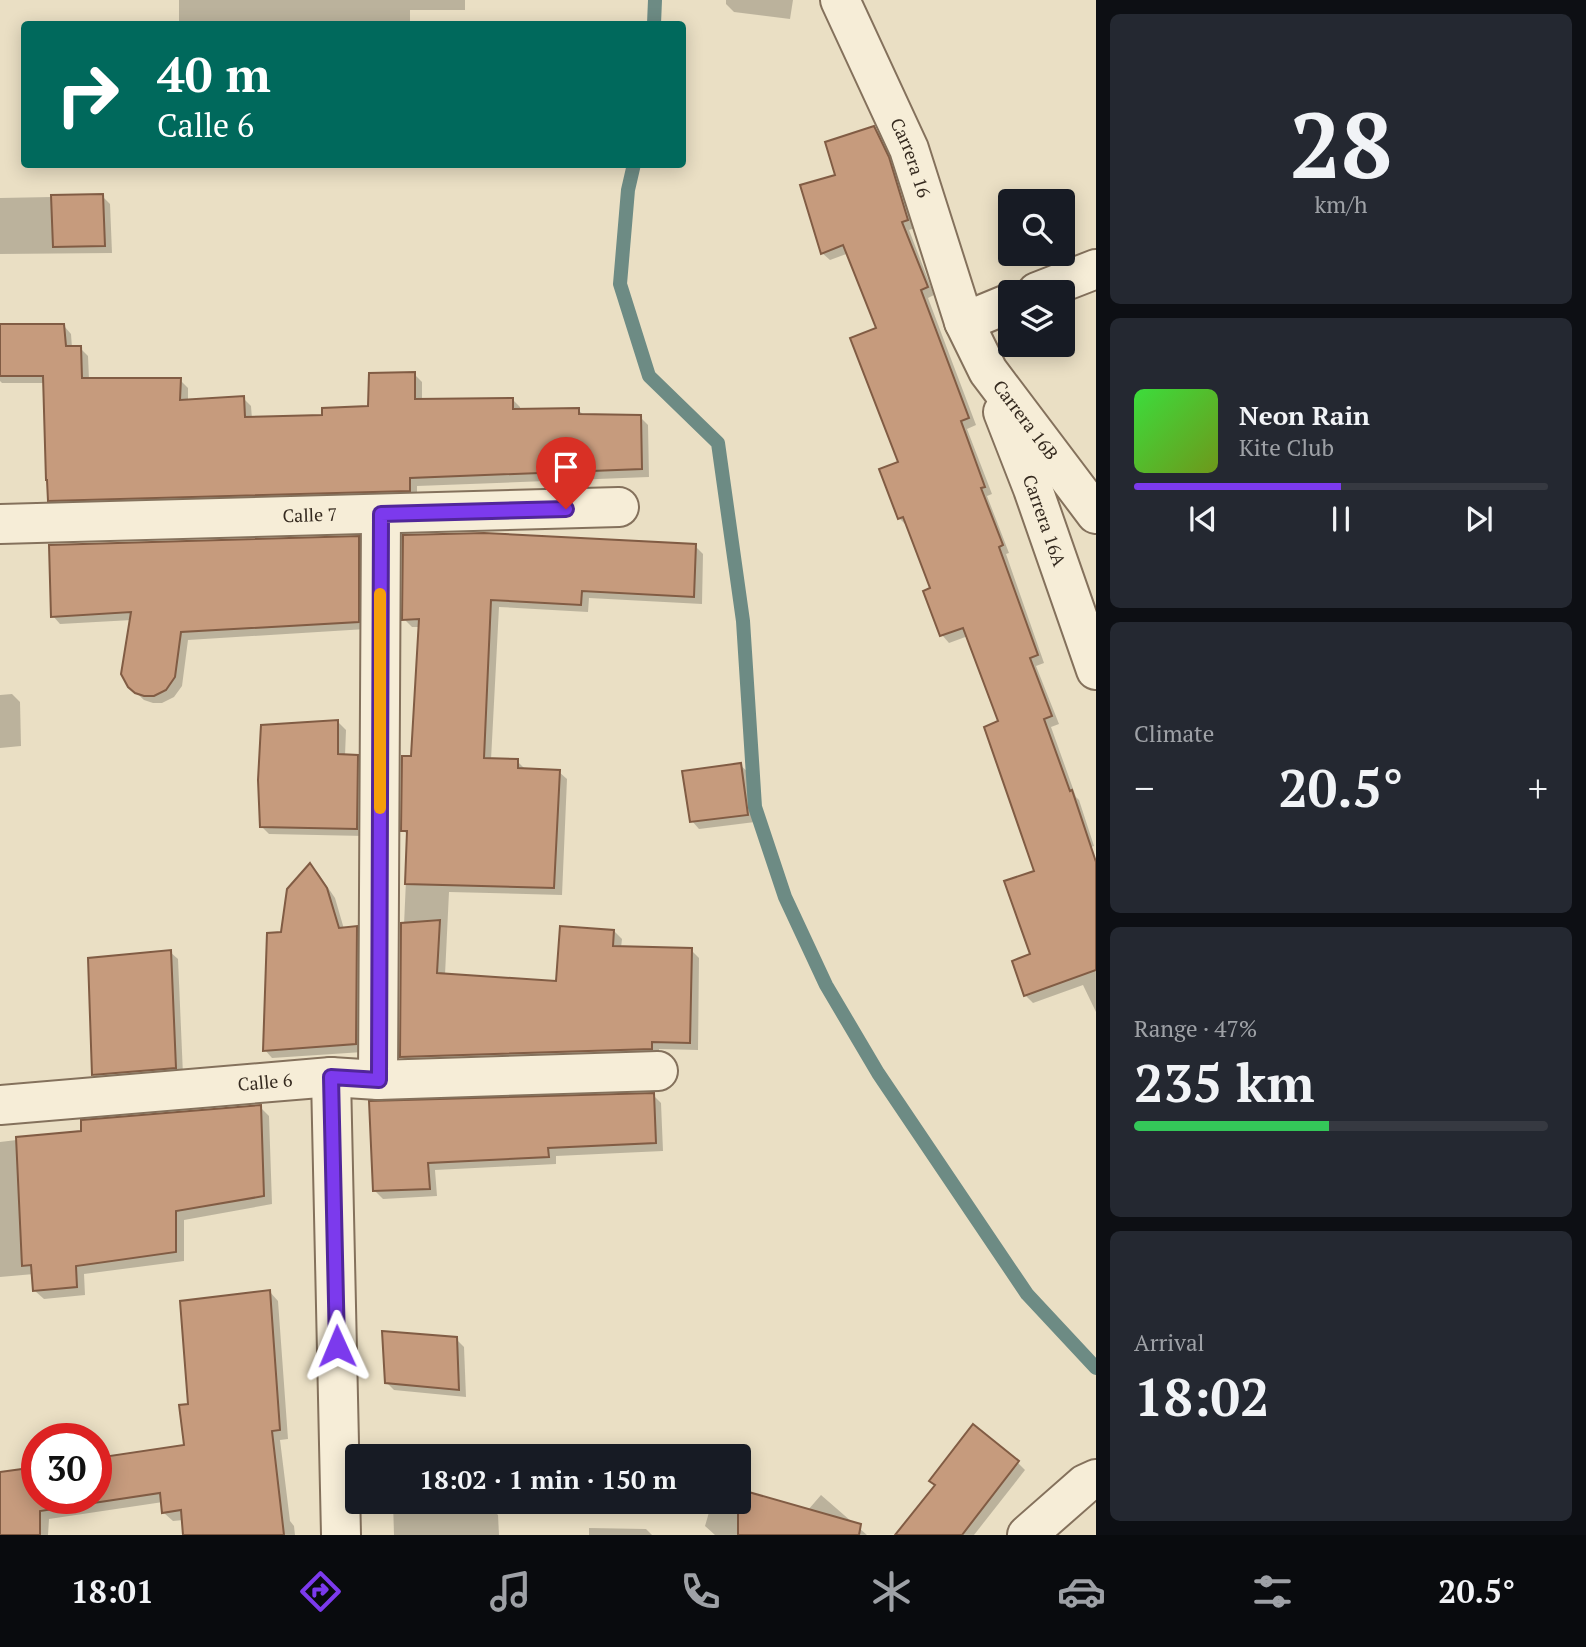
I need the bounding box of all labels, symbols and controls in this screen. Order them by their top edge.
text: 40 m [157,41,271,106]
icon: right [42,49,133,140]
text: 28 [1290,83,1392,204]
text: Calle 6 [157,104,254,146]
street label: Carrera 16 [885,114,937,201]
map controls [998,189,1075,357]
button: search [998,189,1075,266]
text: km/h [1314,189,1368,220]
button: layers [998,280,1075,357]
street label: Carrera 16B [988,375,1064,464]
text: Neon Rain [1239,398,1370,432]
text: Kite Club [1239,432,1334,463]
pin [536,437,596,509]
icon: arrive [547,448,585,486]
street label: Carrera 16A [1018,471,1072,570]
icon: previous [1184,500,1222,538]
icon: pause [1322,500,1360,538]
icon: next [1460,500,1498,538]
street label: Calle 7 [282,502,337,527]
text: Climate [1134,718,1214,749]
text: 20.5° [1278,753,1404,822]
text: − [1134,763,1154,813]
text: + [1528,763,1548,813]
text: Range · 47% [1134,1013,1257,1044]
text: 235 km [1134,1048,1315,1117]
street label: Calle 6 [237,1067,294,1096]
position arrow [300,1309,374,1383]
text: Arrival [1134,1327,1205,1358]
text: 18:02 [1134,1362,1269,1431]
speed limit sign: 30 [21,1423,112,1514]
text: 18:02 · 1 min · 150 m [419,1462,677,1496]
icon: directions [296,1567,345,1616]
icon: music [486,1567,535,1616]
icon: phone [676,1567,725,1616]
icon: climate [867,1567,916,1616]
icon: car [1057,1567,1106,1616]
icon: filters [1248,1567,1297,1616]
text: 18:01 [71,1570,154,1612]
text: 20.5° [1438,1570,1515,1612]

